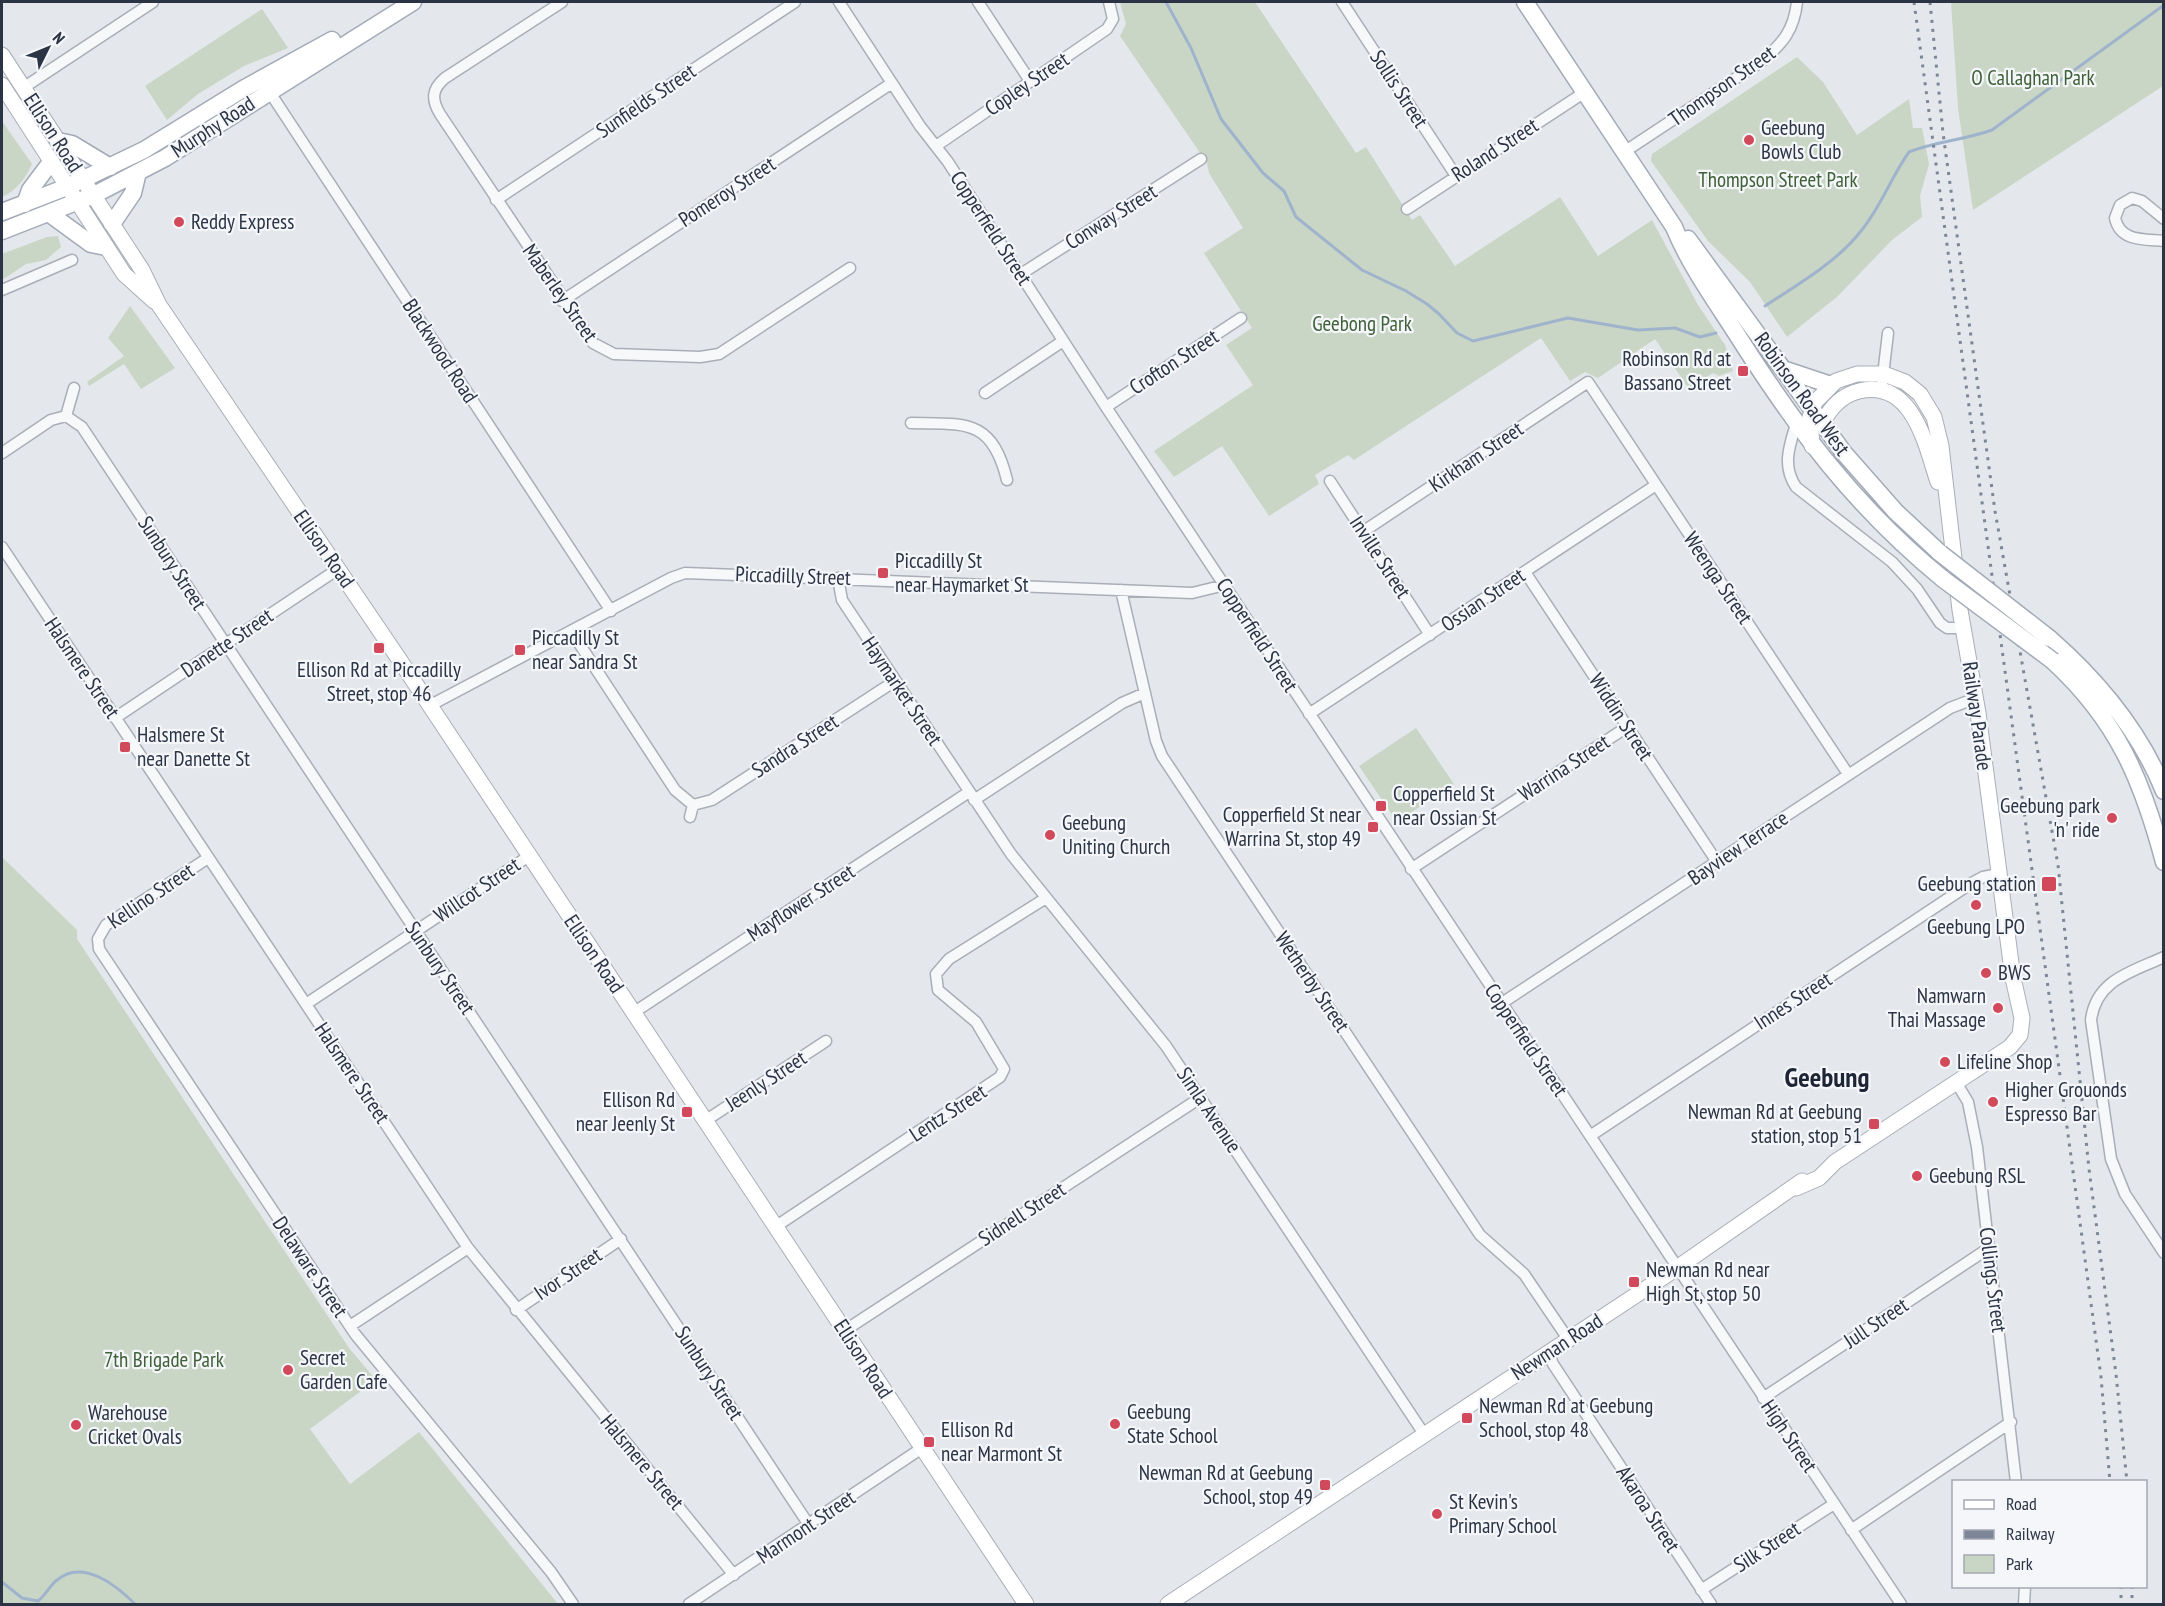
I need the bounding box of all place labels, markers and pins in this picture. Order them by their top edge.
place label: Geebung Bowls Club [1761,114,1841,165]
marker: Geebung Bowls Club [1742,133,1756,147]
place label: Reddy Express [191,208,294,235]
marker: Reddy Express [172,215,186,229]
place label: Robinson Rd at Bassano Street [1622,345,1731,396]
marker: Robinson Rd at Bassano Street [1736,364,1750,378]
place label: Piccadilly St near Haymarket St [895,547,1029,598]
marker: Piccadilly St near Haymarket St [876,566,890,580]
place label: Piccadilly St near Sandra St [532,624,638,675]
marker: Ellison Rd at Piccadilly Street, stop 46 [372,641,386,655]
marker: Piccadilly St near Sandra St [513,643,527,657]
place label: Ellison Rd at Piccadilly Street, stop 46 [297,656,461,707]
place label: Halsmere St near Danette St [137,721,250,772]
marker: Halsmere St near Danette St [118,740,132,754]
place label: Copperfield St near Ossian St [1393,780,1497,831]
place label: Geebung park 'n' ride [2000,792,2100,843]
marker: Copperfield St near Ossian St [1374,799,1388,813]
place label: Copperfield St near Warrina St, stop 49 [1223,801,1361,852]
place label: Geebung Uniting Church [1062,809,1170,860]
marker: Geebung park 'n' ride [2105,811,2119,825]
marker: Copperfield St near Warrina St, stop 49 [1366,820,1380,834]
marker: Geebung Uniting Church [1043,828,1057,842]
place label: Geebung station [1918,870,2036,897]
marker: Geebung station [2040,875,2058,893]
marker: Geebung LPO [1969,898,1983,912]
place label: Geebung LPO [1927,913,2025,940]
place label: BWS [1998,959,2031,986]
marker: BWS [1979,966,1993,980]
place label: Namwarn Thai Massage [1888,982,1986,1033]
marker: Namwarn Thai Massage [1991,1001,2005,1015]
place label: Lifeline Shop [1957,1048,2052,1075]
marker: Lifeline Shop [1938,1055,1952,1069]
place label: Higher Grouonds Espresso Bar [2005,1076,2127,1127]
place label: Ellison Rd near Jeenly St [576,1086,675,1137]
marker: Higher Grouonds Espresso Bar [1986,1095,2000,1109]
place label: Newman Rd at Geebung station, stop 51 [1688,1098,1862,1149]
marker: Ellison Rd near Jeenly St [680,1105,694,1119]
marker: Newman Rd at Geebung station, stop 51 [1867,1117,1881,1131]
place label: Geebung RSL [1929,1162,2026,1189]
marker: Geebung RSL [1910,1169,1924,1183]
place label: Newman Rd near High St, stop 50 [1646,1256,1770,1307]
marker: Newman Rd near High St, stop 50 [1627,1275,1641,1289]
place label: Secret Garden Cafe [300,1344,388,1395]
marker: Secret Garden Cafe [281,1363,295,1377]
place label: Newman Rd at Geebung School, stop 48 [1479,1392,1653,1443]
place label: Geebung State School [1127,1398,1218,1449]
place label: Warehouse Cricket Ovals [88,1399,182,1450]
marker: Newman Rd at Geebung School, stop 48 [1460,1411,1474,1425]
place label: Ellison Rd near Marmont St [941,1416,1062,1467]
marker: Geebung State School [1108,1417,1122,1431]
marker: Warehouse Cricket Ovals [69,1418,83,1432]
marker: Ellison Rd near Marmont St [922,1435,936,1449]
place label: Newman Rd at Geebung School, stop 49 [1139,1459,1313,1510]
marker: Newman Rd at Geebung School, stop 49 [1318,1478,1332,1492]
place label: St Kevin's Primary School [1449,1488,1557,1539]
marker: St Kevin's Primary School [1430,1507,1444,1521]

